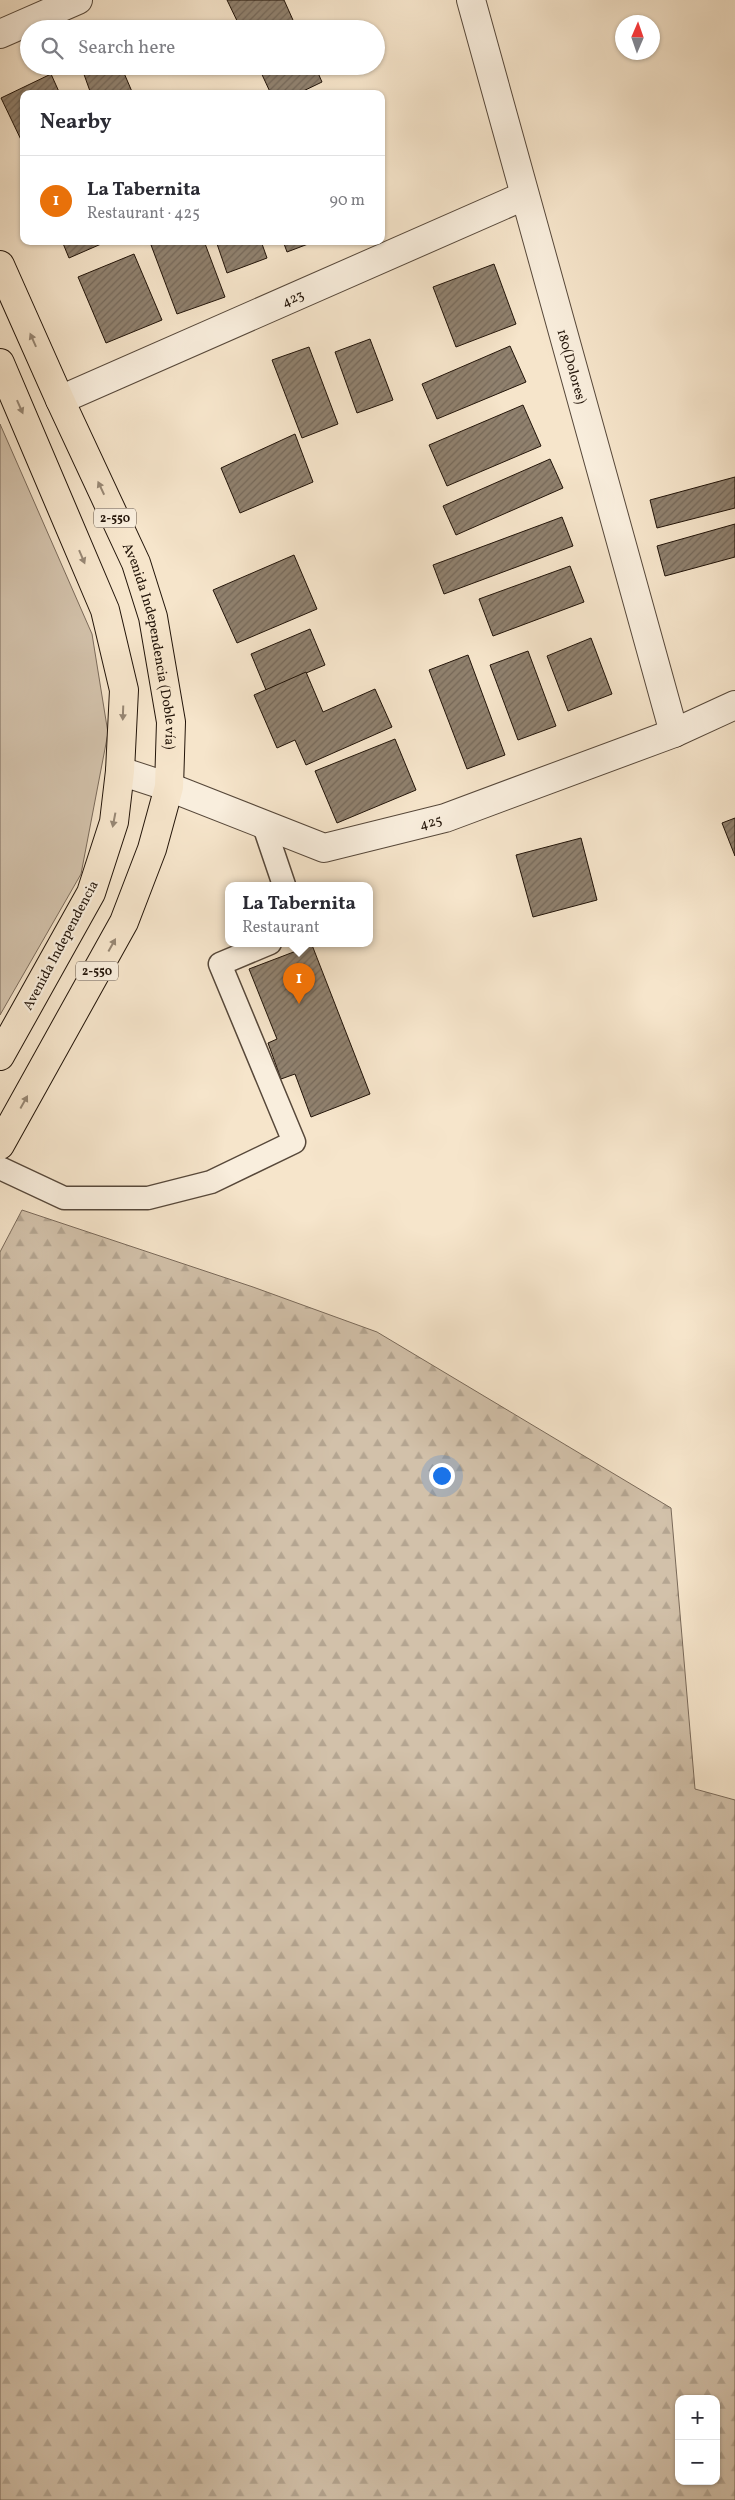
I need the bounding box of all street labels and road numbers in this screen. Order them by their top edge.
street label: 423 [279,286,307,312]
street label: 180(Dolores) [552,327,590,406]
road number: 2-550 [94,508,136,528]
street label: Avenida Independencia (Doble vía) [117,540,179,750]
street label: 425 [418,811,444,835]
street label: Avenida Independencia [19,877,104,1014]
road number: 2-550 [76,961,118,980]

